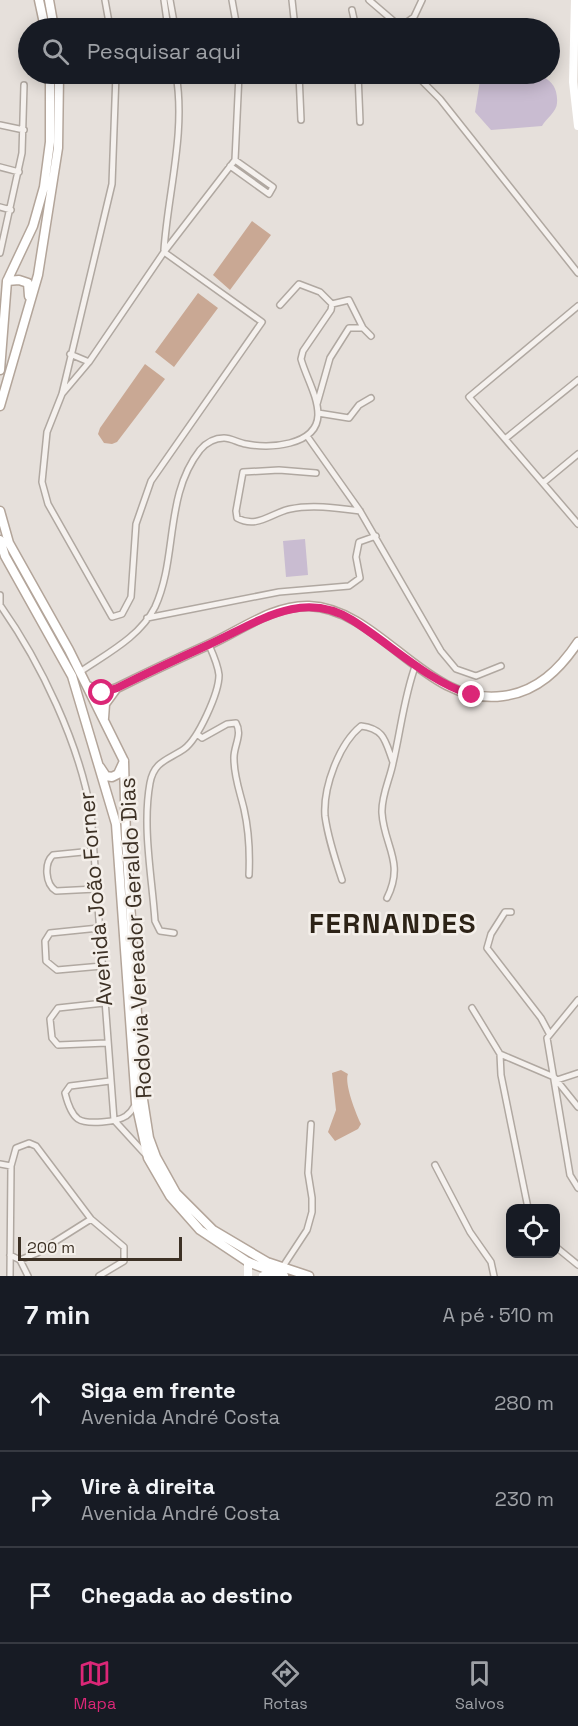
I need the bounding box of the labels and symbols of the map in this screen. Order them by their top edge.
route start [88,679,114,705]
route end [458,681,484,707]
street label: Rodovia Vereador Geraldo Dias [113,777,157,1099]
street label: Avenida João Forner [72,791,118,1007]
district label: FERNANDES [309,905,477,941]
scale bar [18,1234,182,1262]

